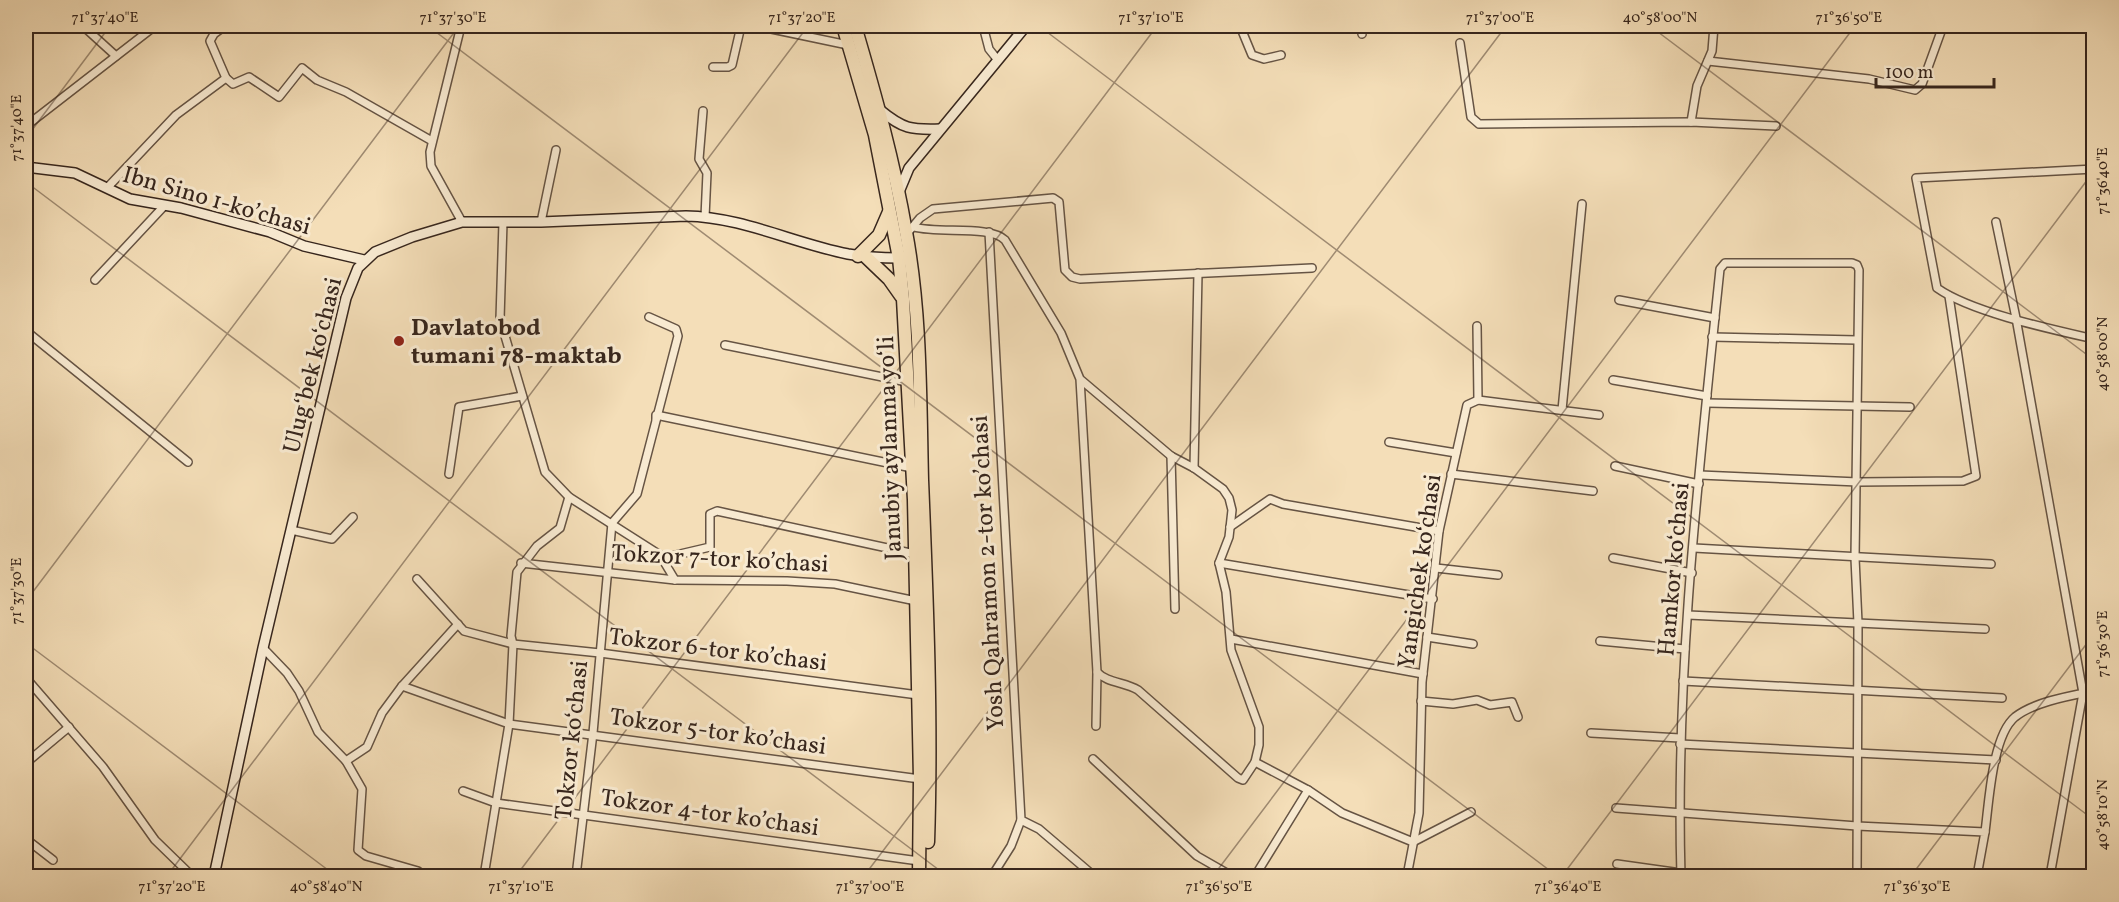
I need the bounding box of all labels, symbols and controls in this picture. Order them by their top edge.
text: 71°37'40"E [72,8,138,29]
text: 71°37'30"E [420,8,486,29]
text: 71°37'20"E [768,8,836,29]
text: 71°37'10"E [1118,8,1184,29]
text: 71°37'00"E [1466,8,1534,29]
text: 40°58'00"N [1623,8,1697,29]
text: 71°36'50"E [1816,8,1882,29]
scale bar [1876,51,1994,89]
text: 100 m [1885,61,1934,86]
text: 71°37'40"E [7,95,28,161]
text: 71°36'40"E [2093,147,2114,215]
street label: Ibn Sino 1-koʼchasi [118,159,315,245]
street label: Ulugʻbek koʻchasi [276,274,352,457]
place label: Davlatobod tumani 78-maktab [411,312,622,374]
text: 40°58'00"N [2093,317,2114,391]
marker: Davlatobod tumani 78-maktab [392,334,406,348]
street label: Janubiy aylanma yoʻli [870,335,912,561]
street label: Yosh Qahramon 2-tor koʼchasi [964,414,1014,732]
street label: Yangichek koʻchasi [1391,472,1451,671]
street label: Hamkor koʻchasi [1650,481,1700,658]
street label: Tokzor 7-tor koʼchasi [610,537,829,583]
text: 71°37'30"E [7,558,28,624]
text: 71°36'30"E [2093,610,2114,678]
street label: Tokzor 6-tor koʼchasi [607,621,829,681]
street label: Tokzor koʻchasi [548,659,598,822]
street label: Tokzor 5-tor koʼchasi [607,701,828,765]
text: 40°58'10"N [2093,779,2114,851]
street label: Tokzor 4-tor koʼchasi [598,782,821,846]
text: 71°37'20"E [138,877,206,898]
text: 40°58'40"N [289,877,363,898]
text: 71°37'10"E [488,877,554,898]
text: 71°37'00"E [836,877,904,898]
text: 71°36'50"E [1186,877,1252,898]
text: 71°36'40"E [1534,877,1602,898]
text: 71°36'30"E [1883,877,1951,898]

